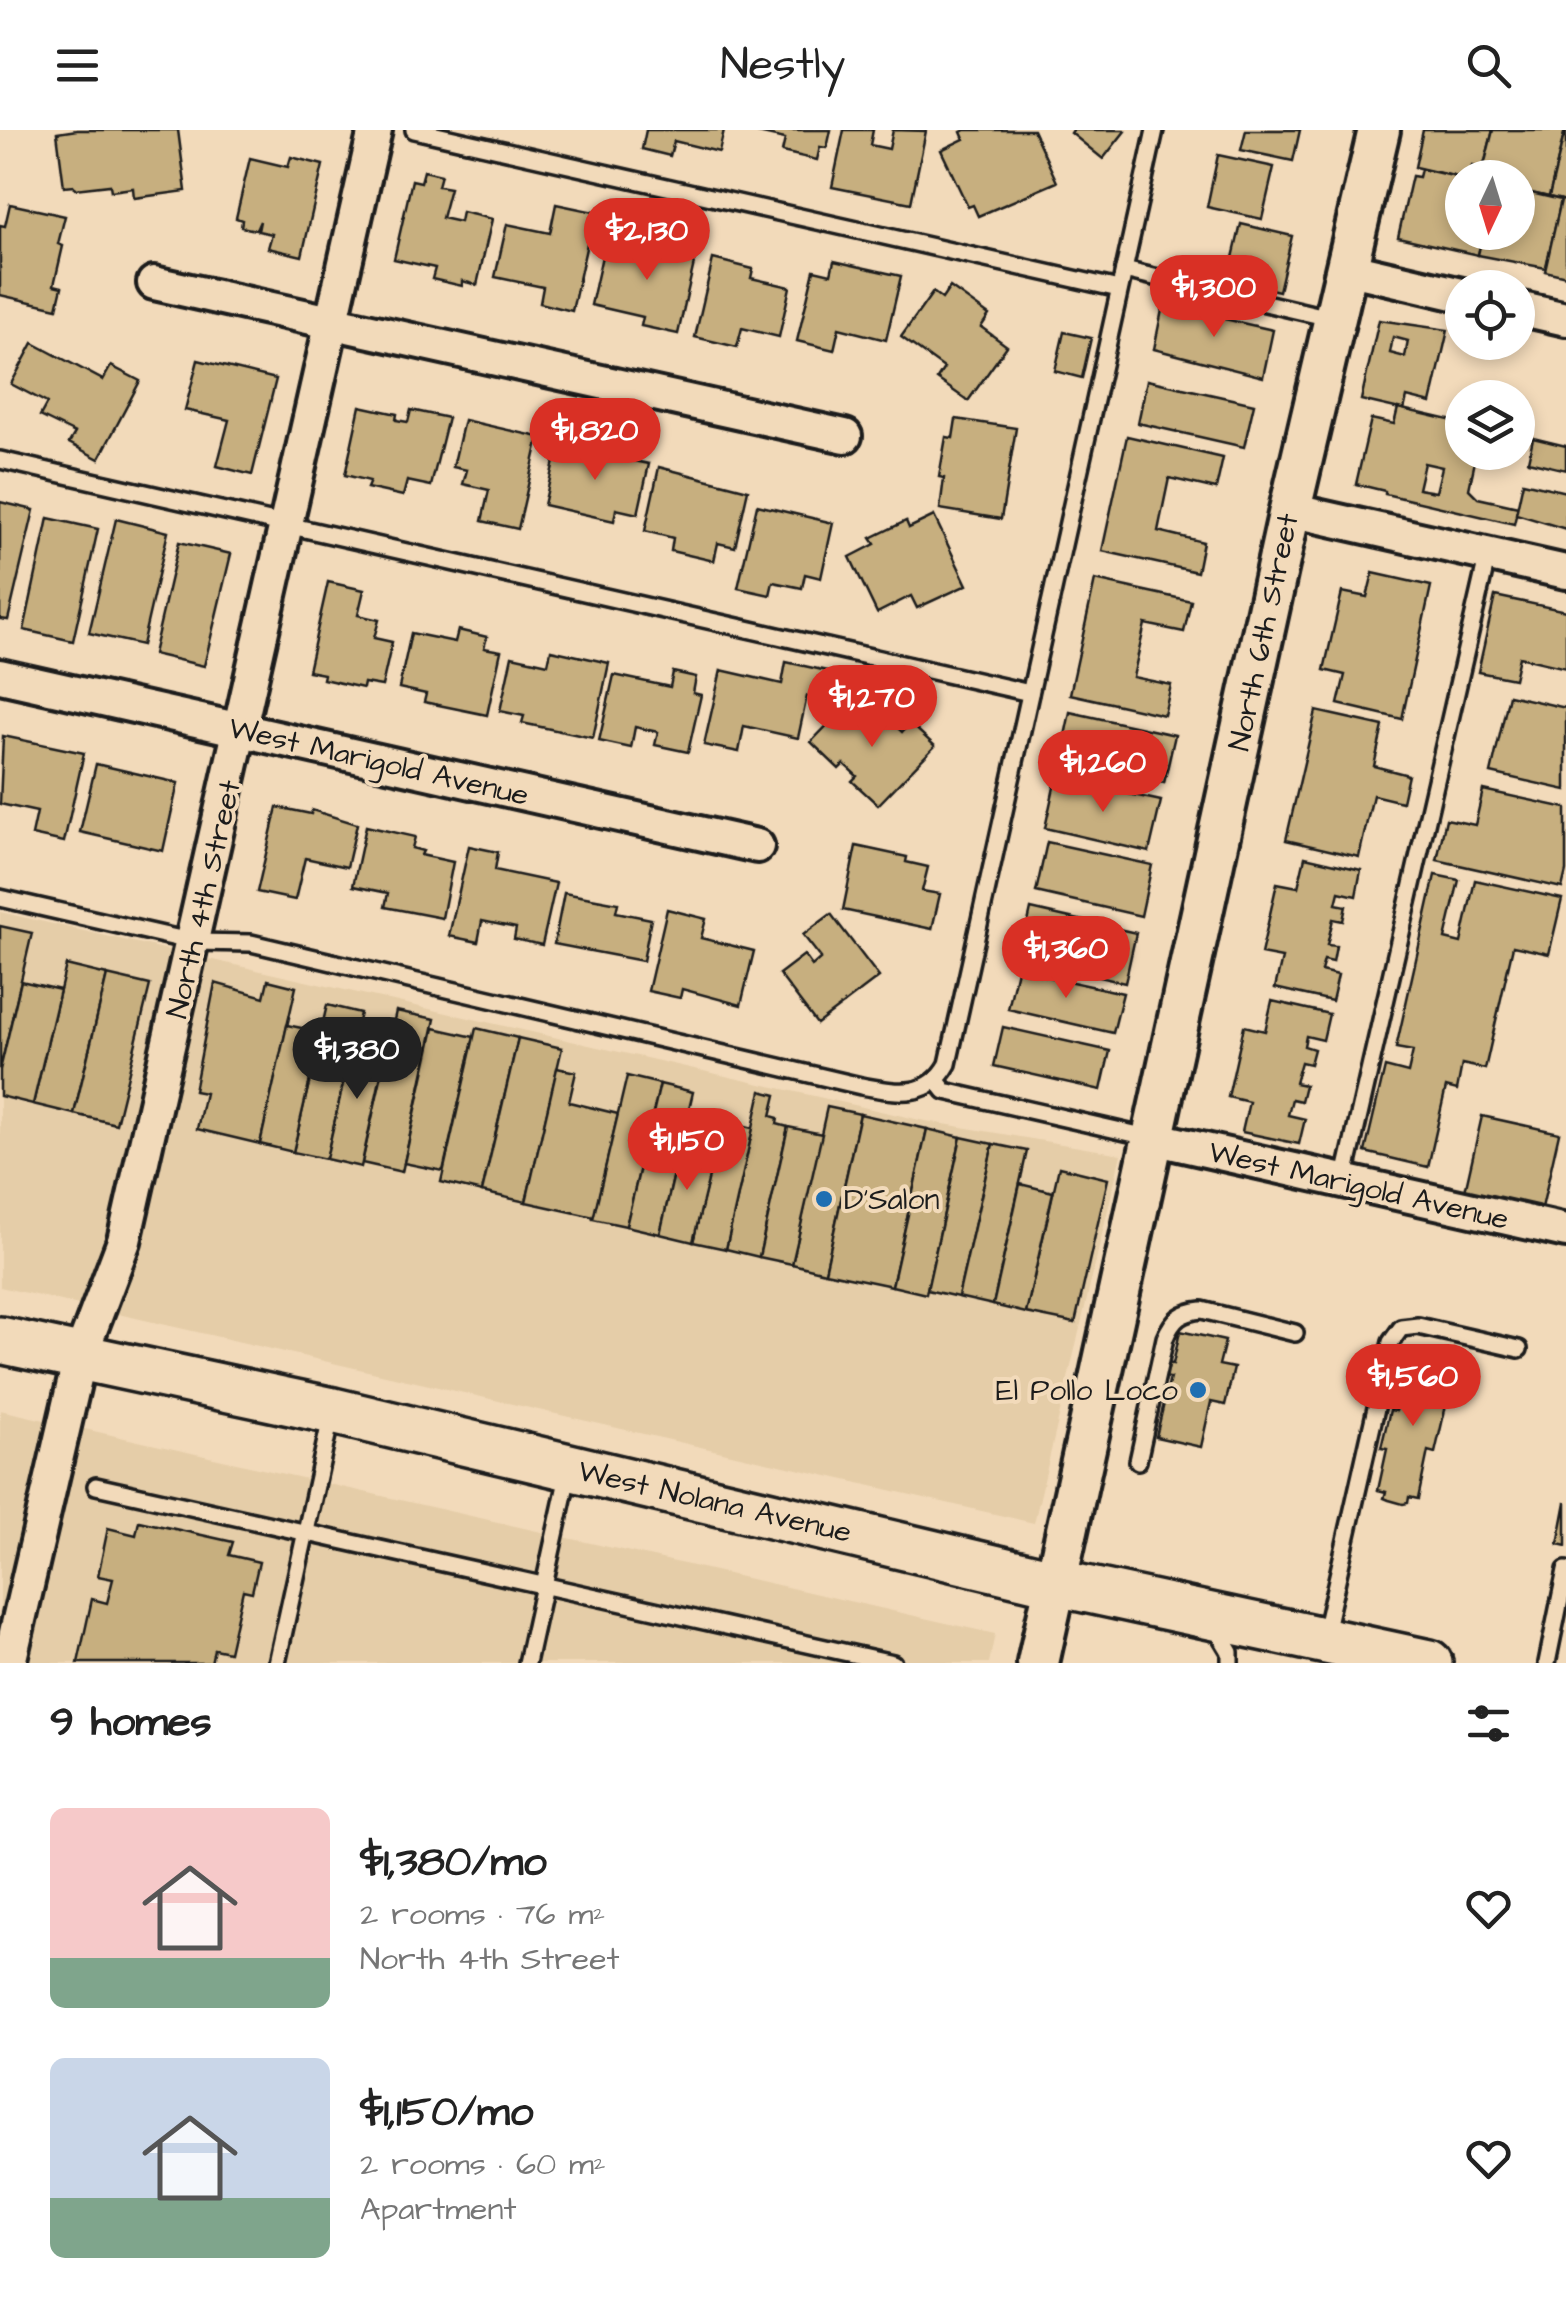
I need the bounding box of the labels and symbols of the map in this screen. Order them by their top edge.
north arrow [1445,160,1535,250]
pin: $2,130 [566,198,728,283]
pin: $1,300 [1133,255,1295,340]
pin: $1,820 [514,398,676,483]
street label: North 6th Street [1218,510,1310,755]
pin: $1,270 [791,665,953,750]
street label: West Marigold Avenue [224,707,533,818]
pin: $1,260 [1022,730,1184,815]
street label: North 4th Street [156,776,252,1022]
pin: $1,360 [985,916,1147,1001]
pin: $1,380 [276,1017,438,1102]
pin: $1,150 [606,1108,768,1193]
street label: West Marigold Avenue [1204,1131,1513,1242]
place label: D'Salon [844,1179,939,1221]
marker: D'Salon [813,1188,835,1210]
pin: $1,560 [1332,1344,1494,1429]
place label: El Pollo Loco [996,1370,1178,1412]
marker: El Pollo Loco [1187,1379,1209,1401]
street label: West Nolana Avenue [574,1450,855,1554]

